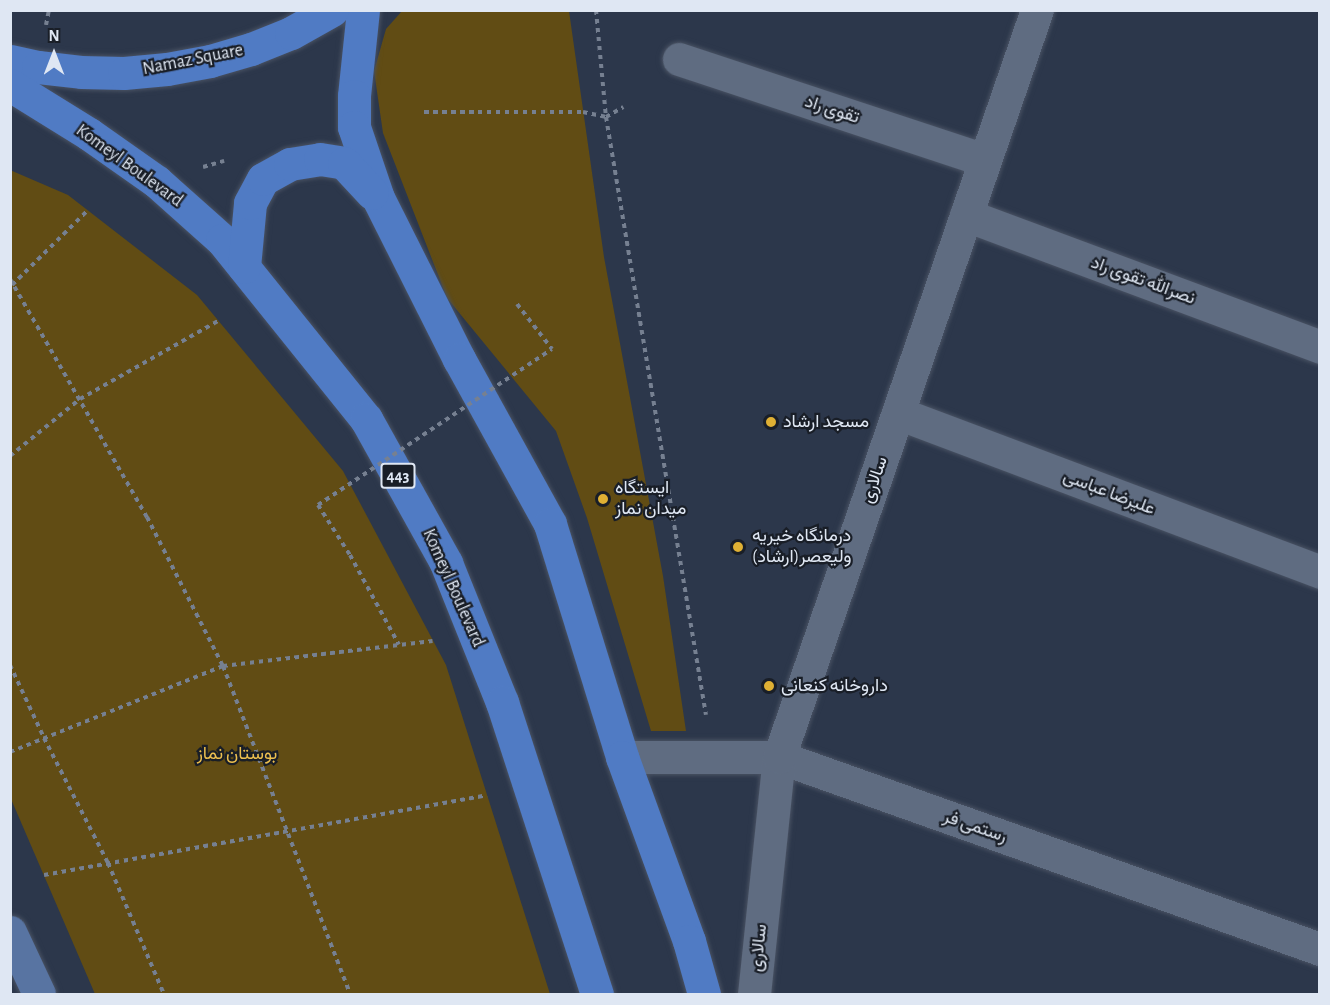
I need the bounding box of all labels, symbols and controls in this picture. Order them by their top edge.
north arrow [24,24,84,84]
text: N [48,28,60,44]
street label: Namaz Square [141,40,245,80]
street label: تقوی راد [802,91,862,129]
street label: Komeyl Boulevard [71,120,187,212]
street label: نصرالله تقوی راد [1088,252,1198,310]
place label: مسجد ارشاد [783,411,869,433]
marker: مسجد ارشاد [764,415,778,429]
street label: سالاری [857,454,893,506]
road number: 443 [380,463,416,489]
street label: علیرضا عباسی [1060,466,1158,520]
place label: ایستگاه میدان نماز [615,478,686,520]
marker: ایستگاه میدان نماز [596,492,610,506]
street label: Komeyl Boulevard [417,526,489,650]
place label: درمانگاه خیریه ولیعصر(ارشاد) [752,526,852,568]
marker: درمانگاه خیریه ولیعصر(ارشاد) [729,538,747,556]
place label: داروخانه کنعانی [781,675,888,697]
marker: داروخانه کنعانی [762,679,776,693]
park label: بوستان نماز [197,743,277,765]
street label: رستمی فر [940,806,1010,848]
street label: سالاری [746,923,772,973]

